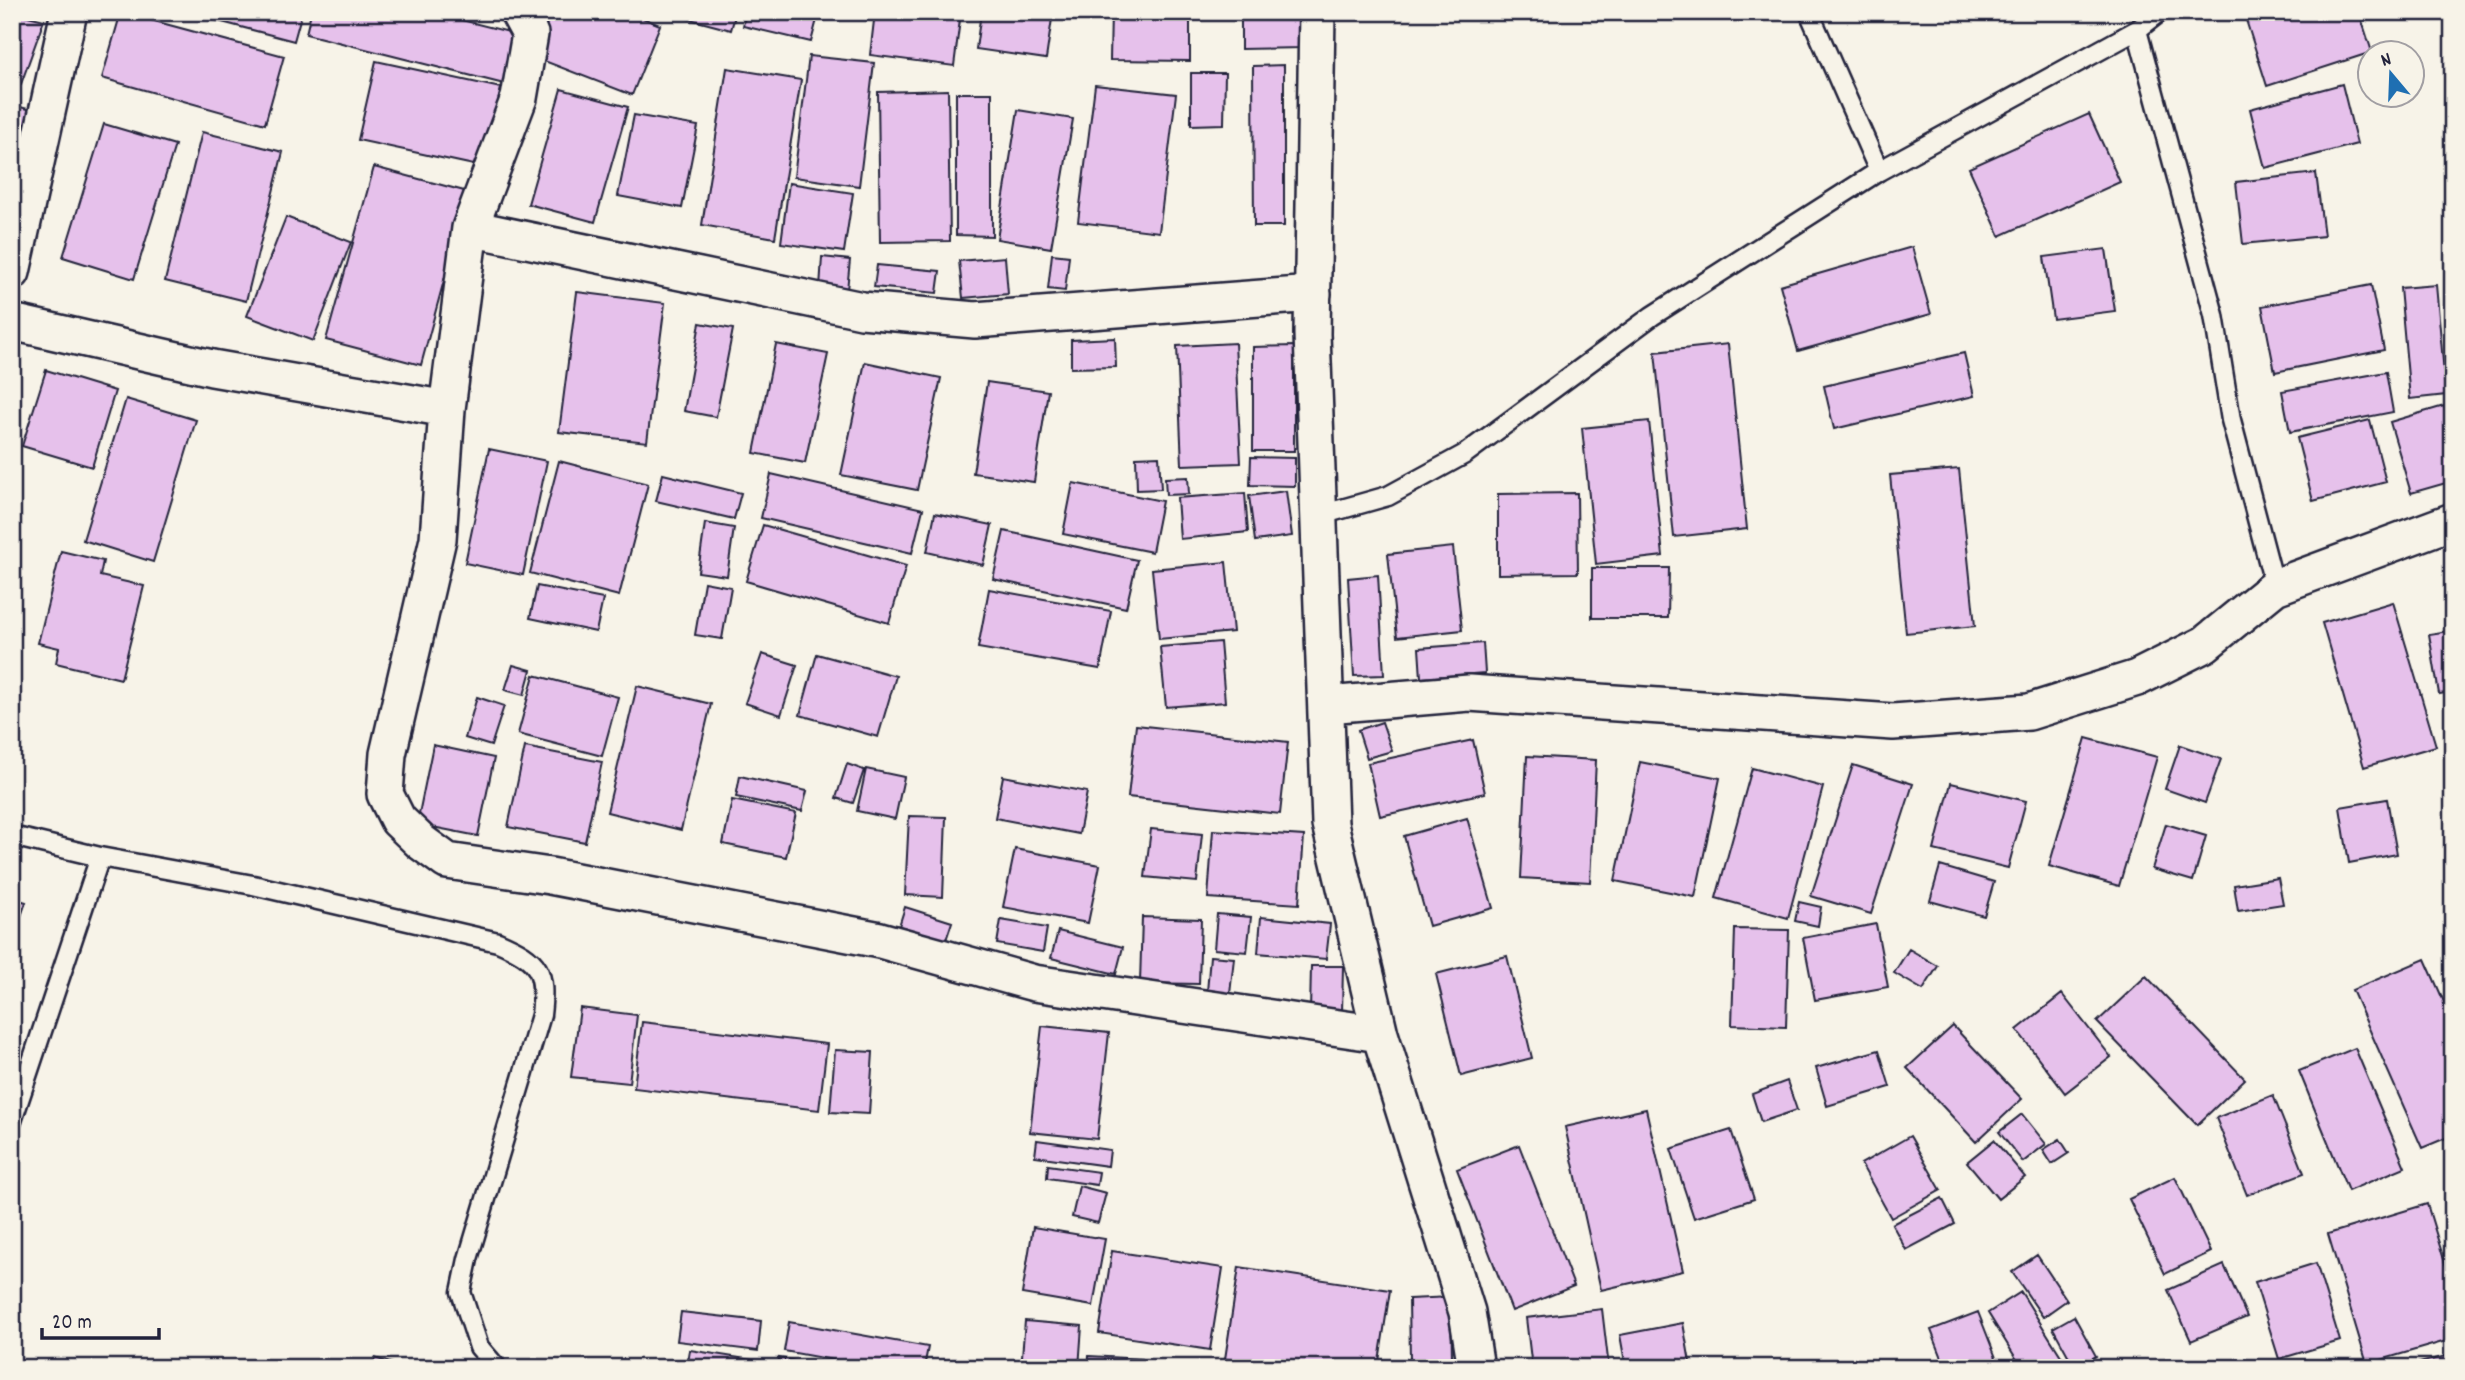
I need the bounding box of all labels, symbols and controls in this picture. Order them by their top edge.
north arrow [2356,38,2426,108]
text: N [2378,47,2395,76]
scale bar [42,1296,159,1340]
text: 20 m [52,1309,92,1339]

